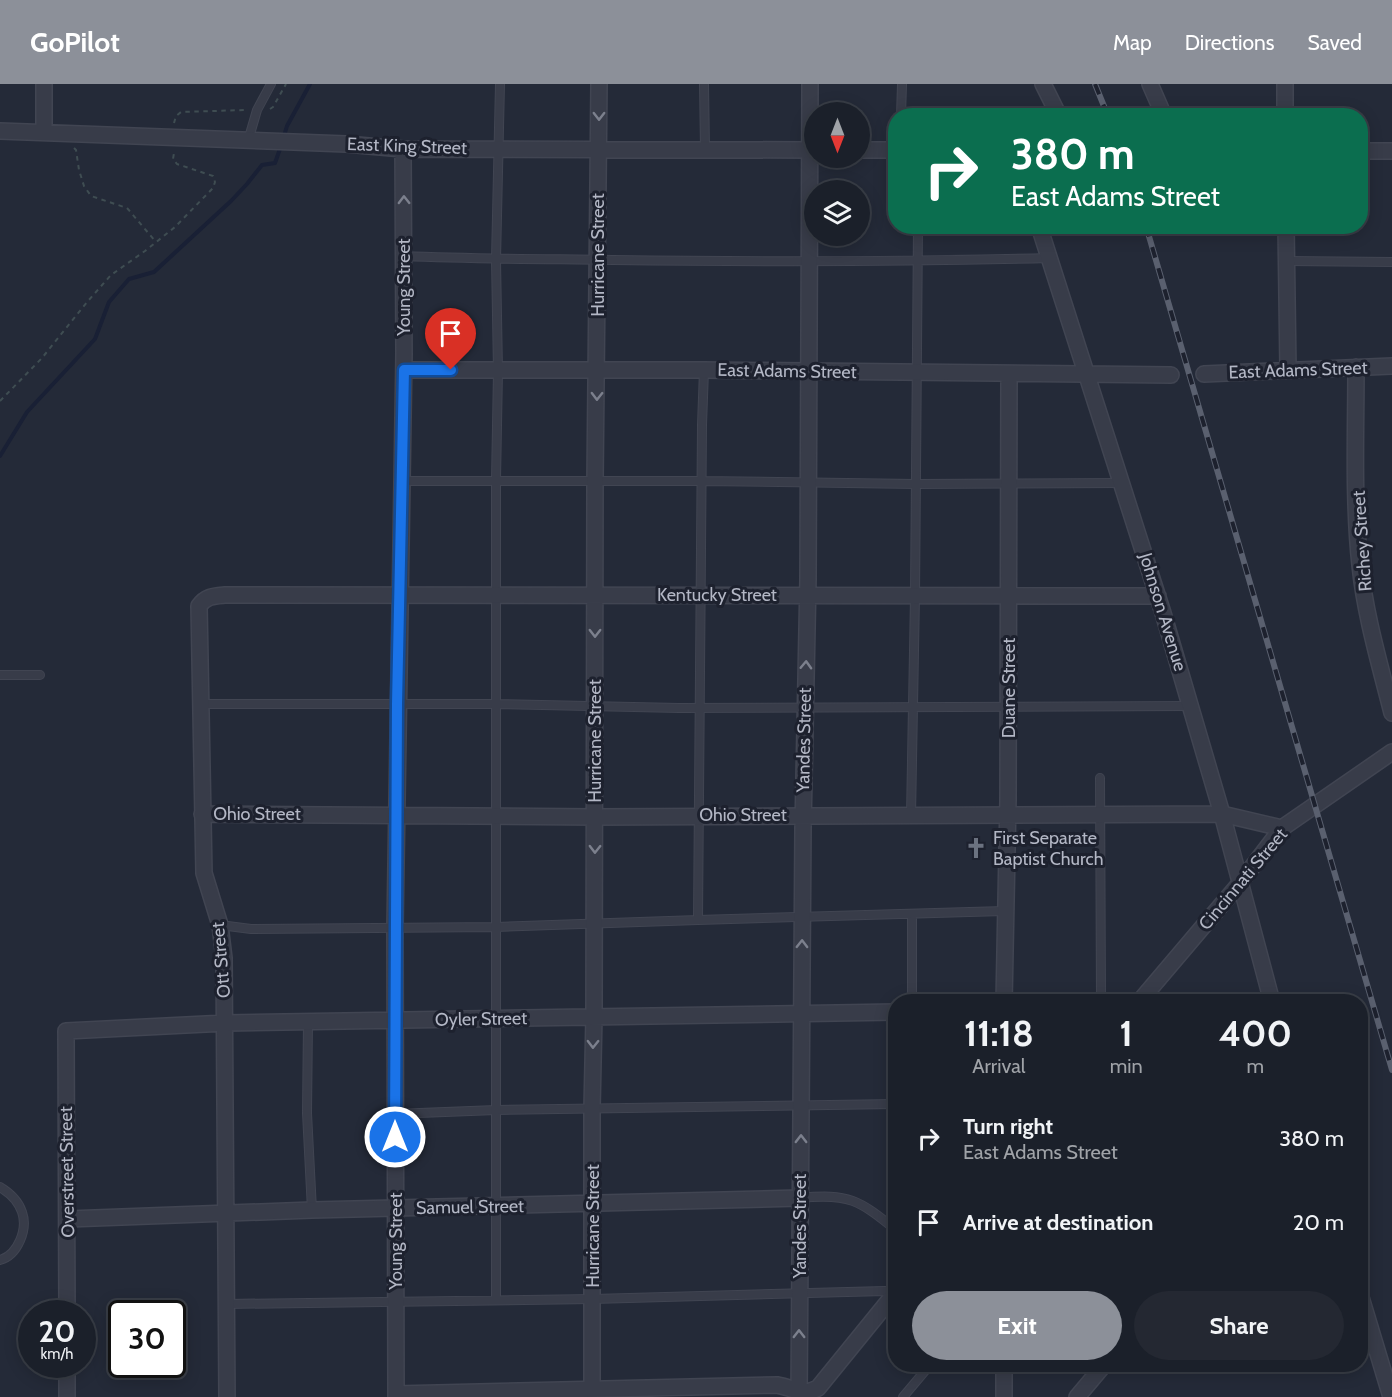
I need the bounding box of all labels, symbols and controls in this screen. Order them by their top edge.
text: GoPilot [30,25,120,59]
text: Map [1113,30,1152,55]
text: Directions [1185,30,1274,55]
text: Saved [1307,30,1362,55]
north arrow [804,102,870,168]
map controls [804,102,870,246]
one-way arrow [593,112,605,121]
text: 380 m [1011,128,1135,180]
icon: right [912,132,990,210]
street label: East King Street [347,133,467,159]
button: layers [804,180,870,246]
text: East Adams Street [1011,180,1220,213]
street label: Hurricane Street [587,193,609,317]
one-way arrow [398,196,410,205]
street label: Young Street [393,238,415,337]
pin [425,308,476,370]
icon: arrive [434,317,467,350]
street label: East Adams Street [1228,357,1368,383]
street label: East Adams Street [717,359,857,383]
one-way arrow [591,391,603,400]
street label: Richey Street [1348,490,1376,592]
street label: Johnson Avenue [1134,549,1191,674]
street label: Kentucky Street [657,584,777,606]
one-way arrow [589,628,601,637]
street label: Duane Street [998,638,1020,738]
one-way arrow [800,661,812,670]
street label: Hurricane Street [584,679,606,803]
street label: Yandes Street [792,687,816,794]
street label: Ohio Street [213,803,301,825]
street label: Ohio Street [699,804,787,826]
street label: Cincinnati Street [1194,824,1292,934]
place label: First Separate Baptist Church [993,827,1103,870]
church icon: First Separate Baptist Church [964,836,988,860]
one-way arrow [588,844,601,853]
street label: Ott Street [207,921,235,999]
one-way arrow [796,940,808,949]
street label: Oyler Street [435,1007,527,1031]
text: 11:18 [964,1011,1034,1055]
text: 1 [1120,1011,1133,1055]
text: 400 [1219,1011,1292,1055]
one-way arrow [587,1039,600,1048]
text: Arrival [972,1054,1025,1078]
text: min [1110,1054,1143,1078]
text: m [1247,1054,1264,1078]
position arrow [363,1105,427,1169]
street label: Overstreet Street [55,1106,79,1238]
text: Turn right [963,1113,1053,1140]
icon: right [912,1122,945,1155]
text: 380 m [1279,1125,1344,1152]
one-way arrow [794,1135,807,1144]
text: East Adams Street [963,1140,1118,1164]
street label: Hurricane Street [582,1164,604,1288]
street label: Yandes Street [789,1174,811,1279]
street label: Young Street [385,1192,407,1291]
street label: Samuel Street [416,1195,524,1219]
icon: arrive [912,1206,945,1239]
text: Arrive at destination [963,1209,1153,1236]
text: 20 m [1293,1209,1344,1236]
button: Exit [912,1291,1122,1360]
button: Share [1134,1291,1344,1360]
speed limit sign: 30 [108,1300,186,1378]
text: 20 [38,1313,76,1350]
one-way arrow [793,1330,805,1339]
text: km/h [41,1345,73,1363]

